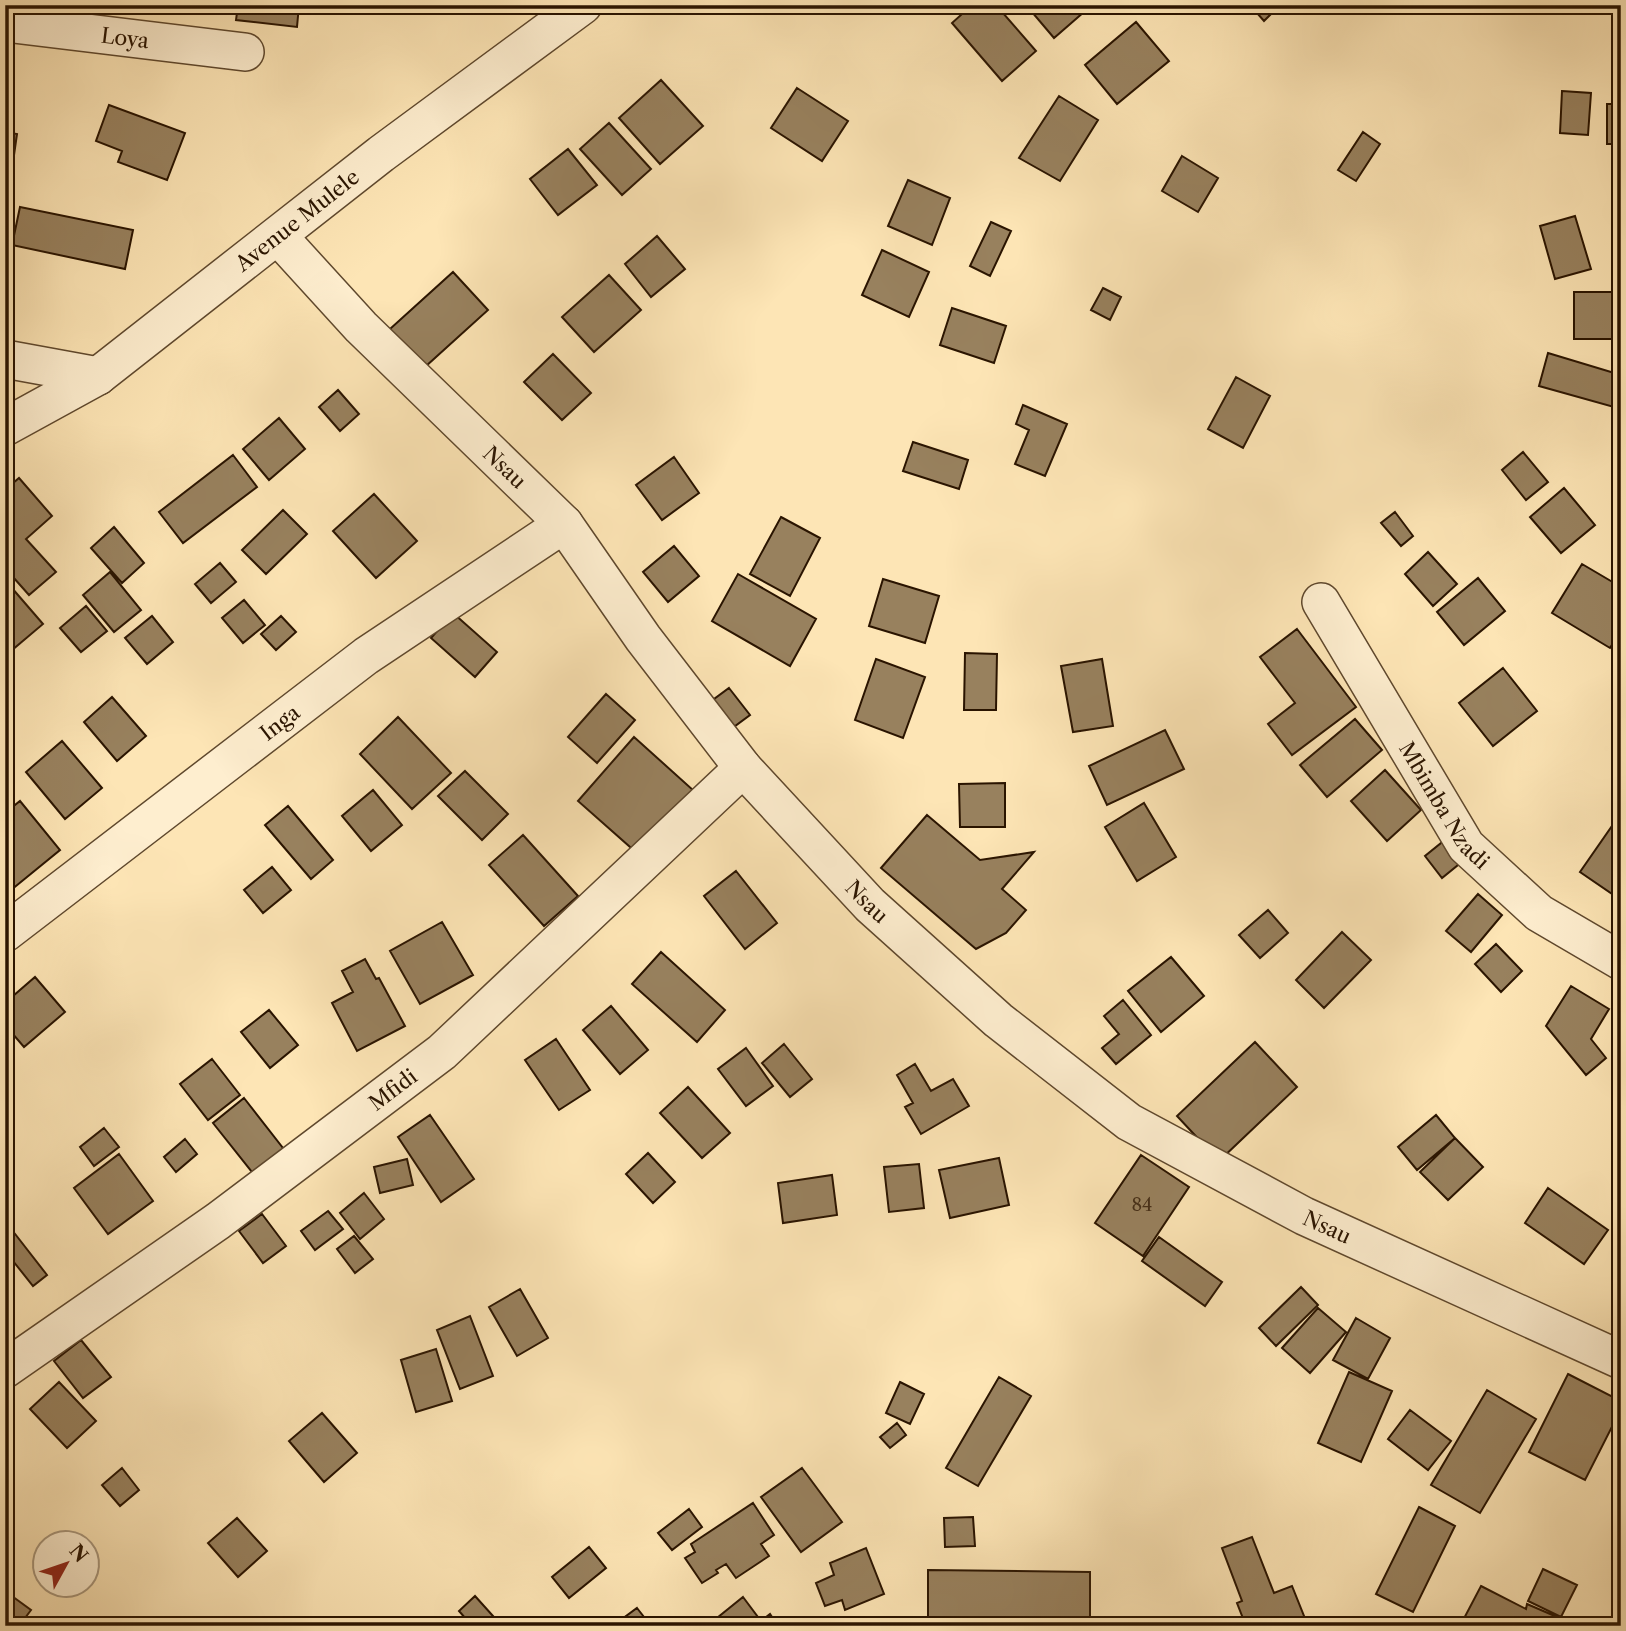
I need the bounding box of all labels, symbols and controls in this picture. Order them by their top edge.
street label: Loya [100,22,151,53]
street label: Avenue Mulele [229,164,364,277]
street label: Nsau [478,440,532,493]
street label: Inga [255,699,305,745]
street label: Mbimba Nzadi [1394,737,1495,874]
street label: Nsau [841,875,894,928]
street label: Mfidi [364,1063,421,1115]
house number: 84 [1131,1194,1153,1216]
street label: Nsau [1299,1205,1355,1248]
north arrow [32,1530,102,1600]
text: N [65,1540,93,1567]

